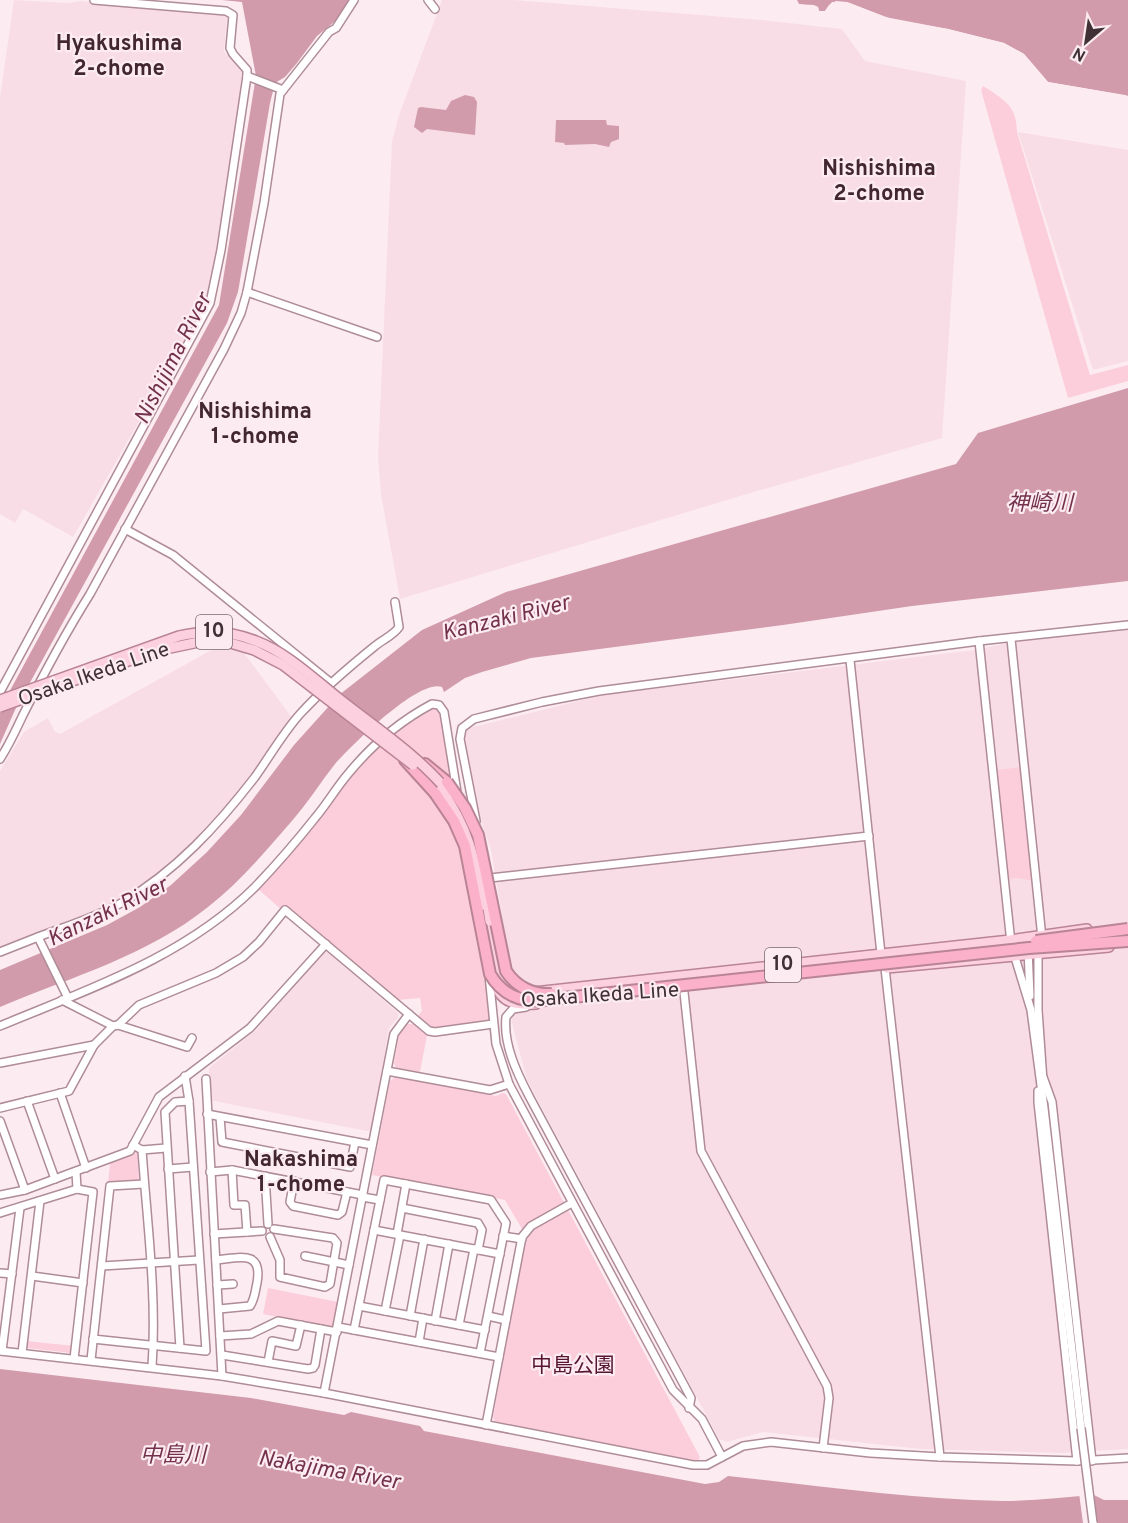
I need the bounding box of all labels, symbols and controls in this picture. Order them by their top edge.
north arrow [1056,12,1116,72]
district label: Hyakushima 2-chome [56,31,182,83]
text: N [1070,42,1090,65]
district label: Nishishima 2-chome [822,156,936,208]
water label: Nishijima River [129,288,219,429]
district label: Nishishima 1-chome [198,399,312,451]
water label: 神崎川 [1007,491,1075,518]
water label: Kanzaki River [440,590,574,648]
road number: 10 [196,615,232,649]
street label: Osaka Ikeda Line [15,636,173,714]
water label: Kanzaki River [44,872,174,954]
road number: 10 [765,948,801,982]
street label: Osaka Ikeda Line [520,977,680,1015]
district label: Nakashima 1-chome [244,1147,358,1199]
park label: 中島公園 [531,1353,615,1380]
water label: 中島川 [140,1443,208,1470]
water label: Nakajima River [256,1445,404,1497]

